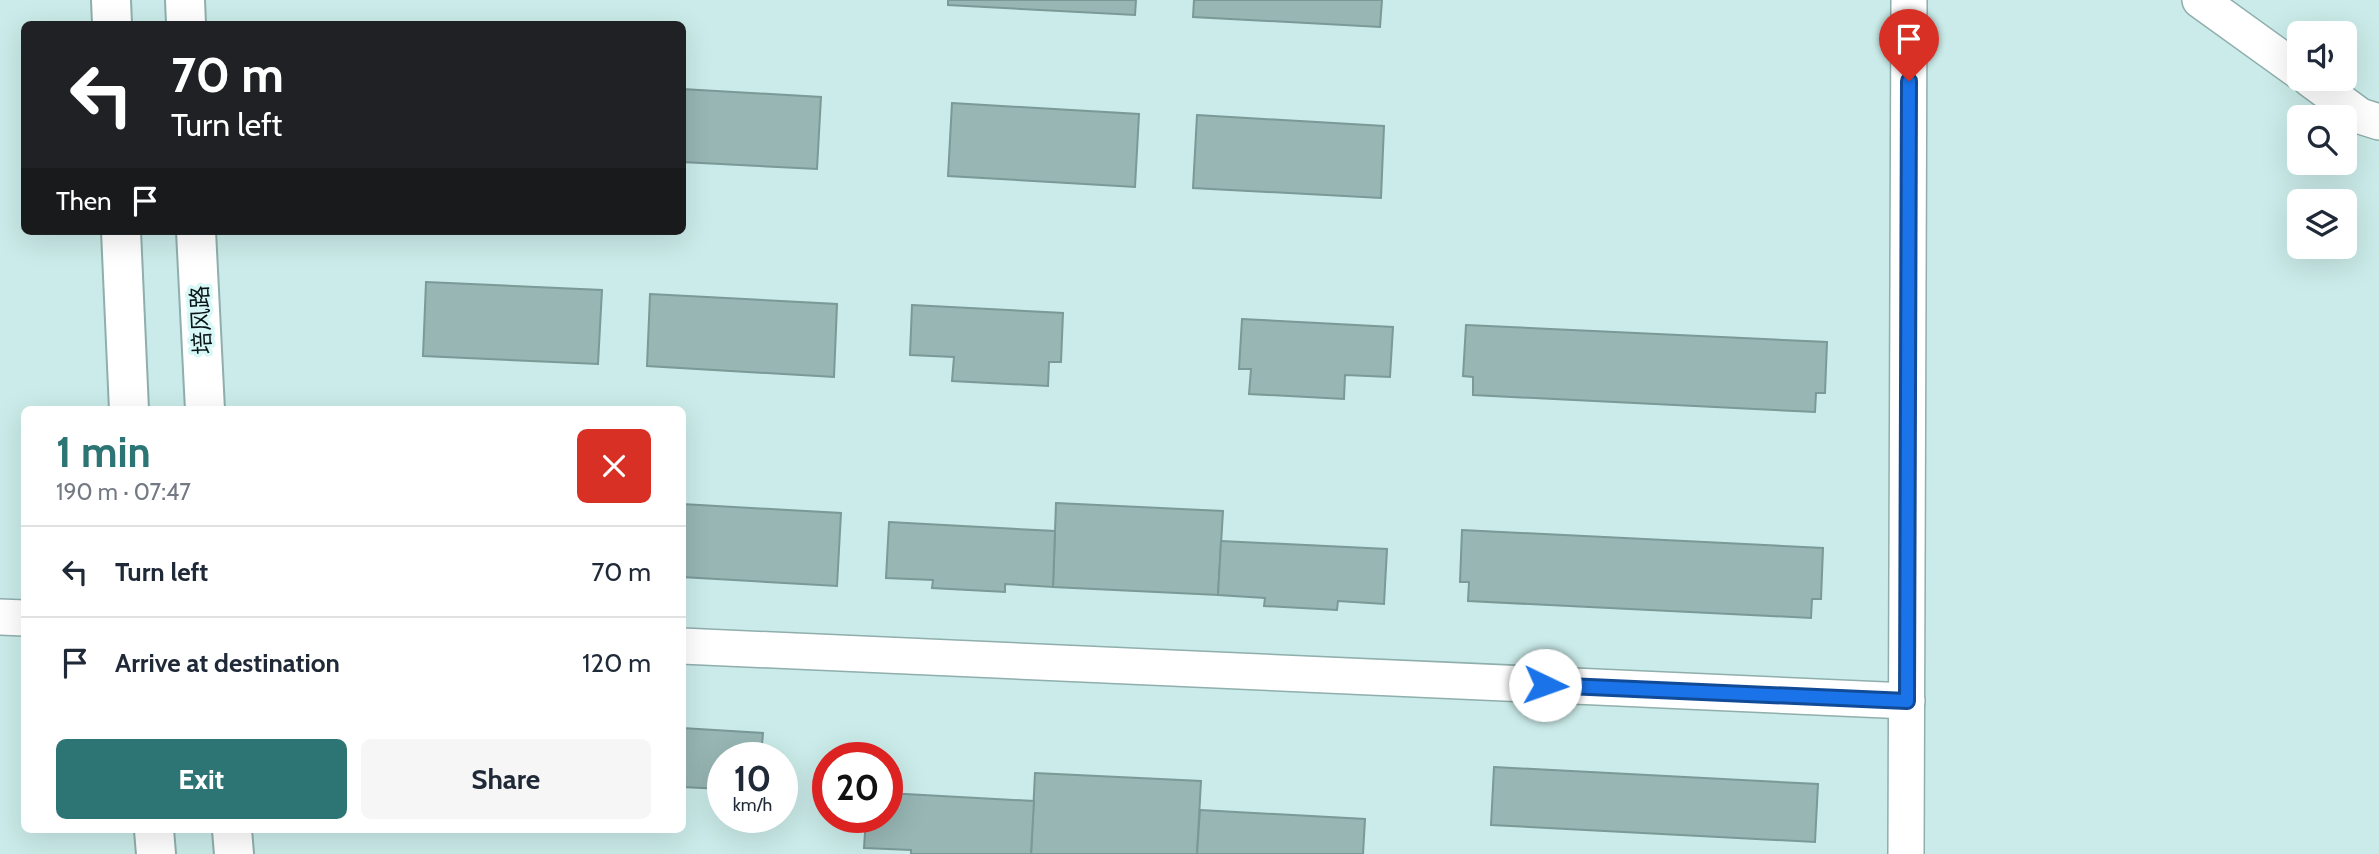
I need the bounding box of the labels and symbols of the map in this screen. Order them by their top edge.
pin [1879,9,1939,81]
street label: 培风路 [185,285,217,355]
position arrow [1508,648,1582,722]
speed limit sign: 20 [812,742,903,833]

